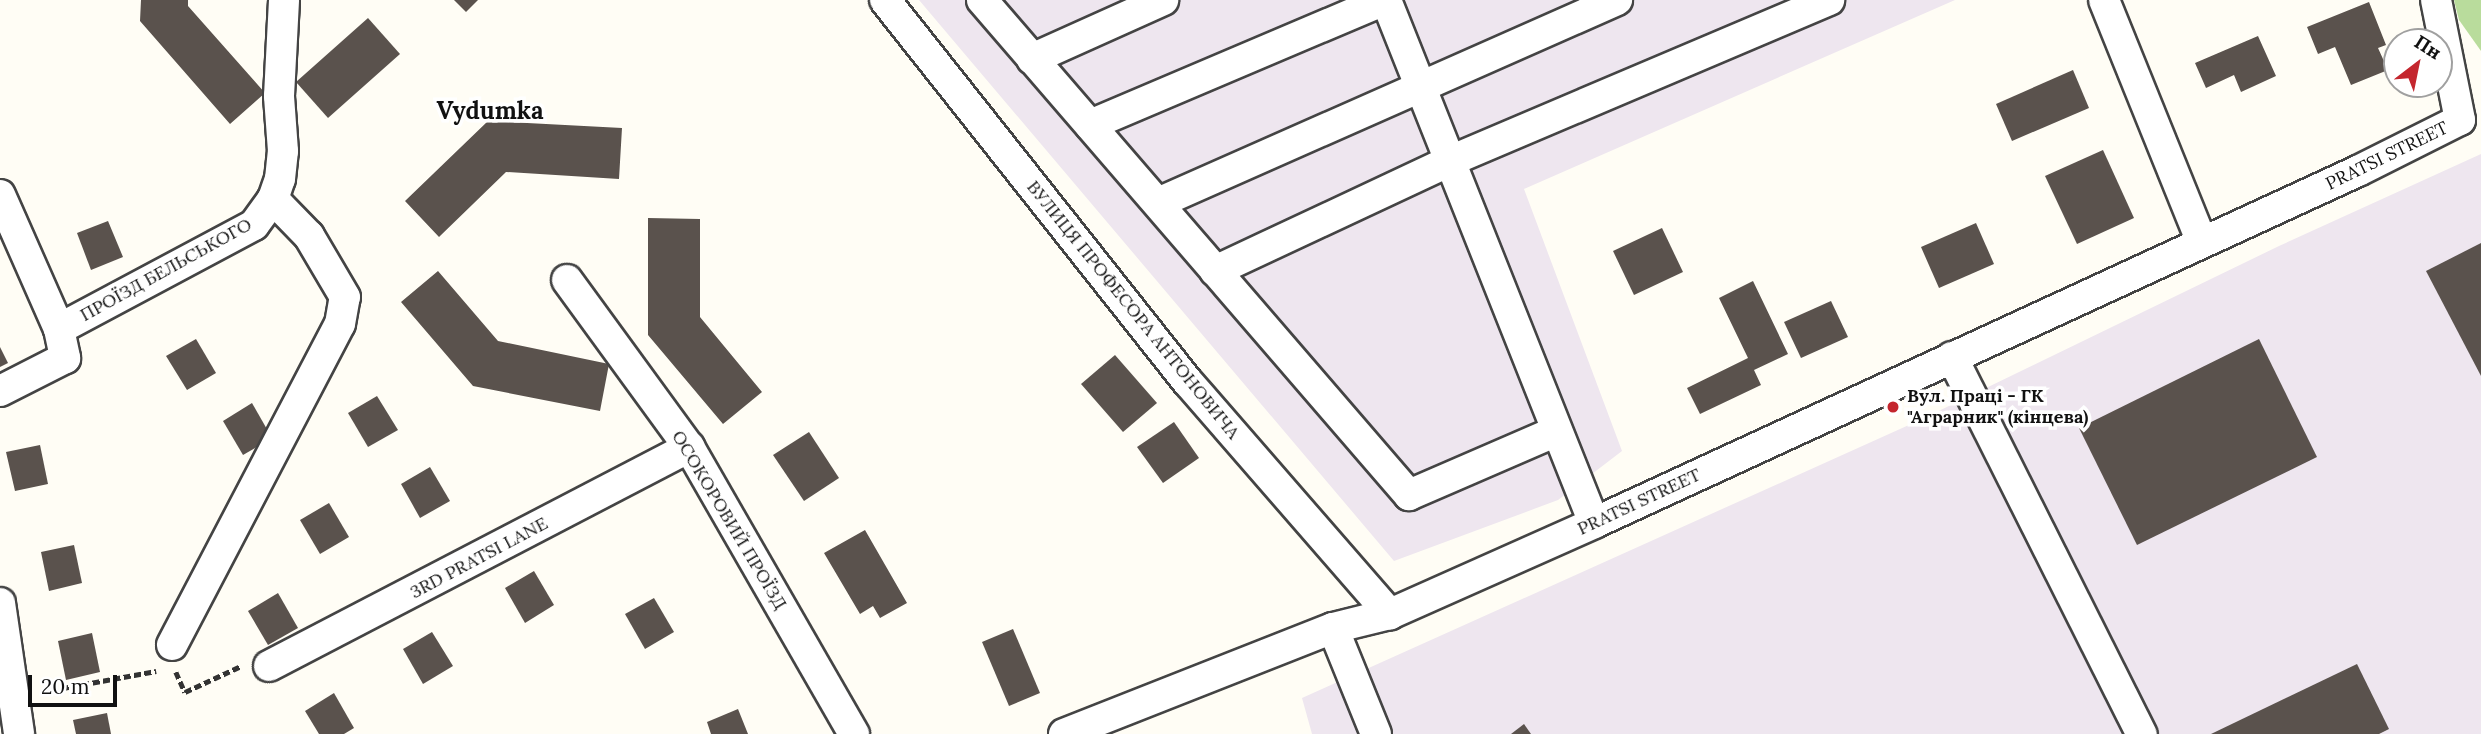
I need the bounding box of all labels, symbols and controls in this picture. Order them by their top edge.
north arrow [2383,28,2453,98]
text: Пн [2410,29,2446,64]
district label: Vydumka [437,97,543,125]
street label: PRATSI STREET [2322,117,2452,195]
street label: ВУЛИЦЯ ПРОФЕСОРА АНТОНОВИЧА [1022,177,1244,443]
street label: ПРОЇЗД БЕЛЬСЬКОГО [76,214,256,326]
place label: Вул. Праці - ГК "Аграрник" (кінцева) [1907,386,2088,428]
marker: Вул. Праці - ГК "Аграрник" (кінцева) [1885,399,1901,415]
street label: ОСОКОРОВИЙ ПРОЇЗД [667,427,791,613]
street label: PRATSI STREET [1574,464,1704,540]
street label: 3RD PRATSI LANE [407,513,551,603]
scale bar [32,660,121,704]
text: 20 m [41,673,90,700]

